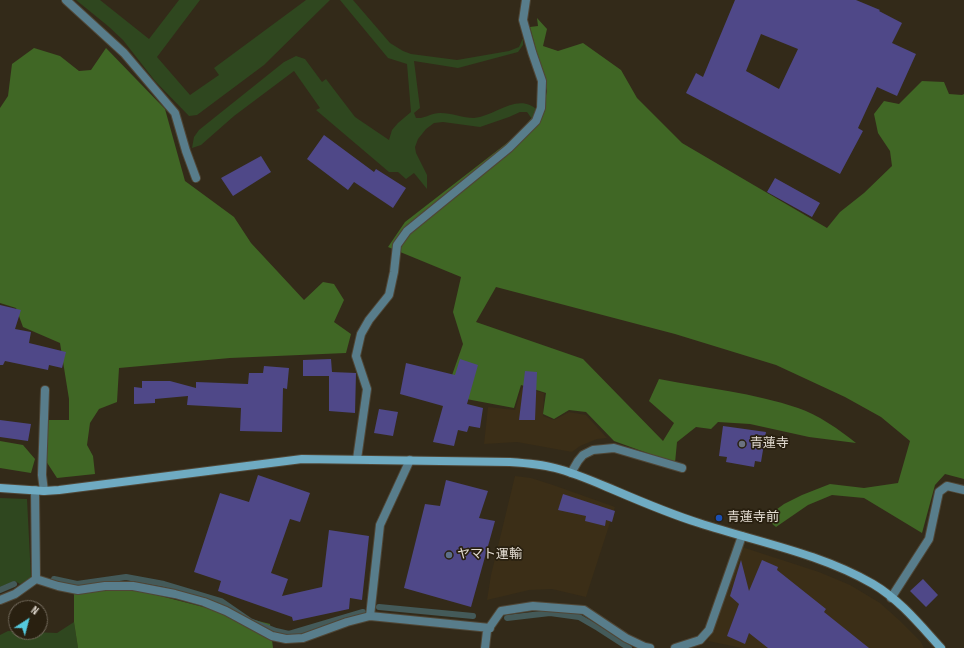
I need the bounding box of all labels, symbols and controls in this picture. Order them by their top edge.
place label: 青蓮寺 [750,436,789,452]
marker: 青蓮寺 [737,439,747,449]
place label: 青蓮寺前 [727,510,779,526]
marker: 青蓮寺前 [714,513,724,523]
place label: ヤマト運輸 [457,547,522,563]
marker: ヤマト運輸 [444,550,454,560]
north arrow [8,600,48,640]
text: N [29,604,41,618]

